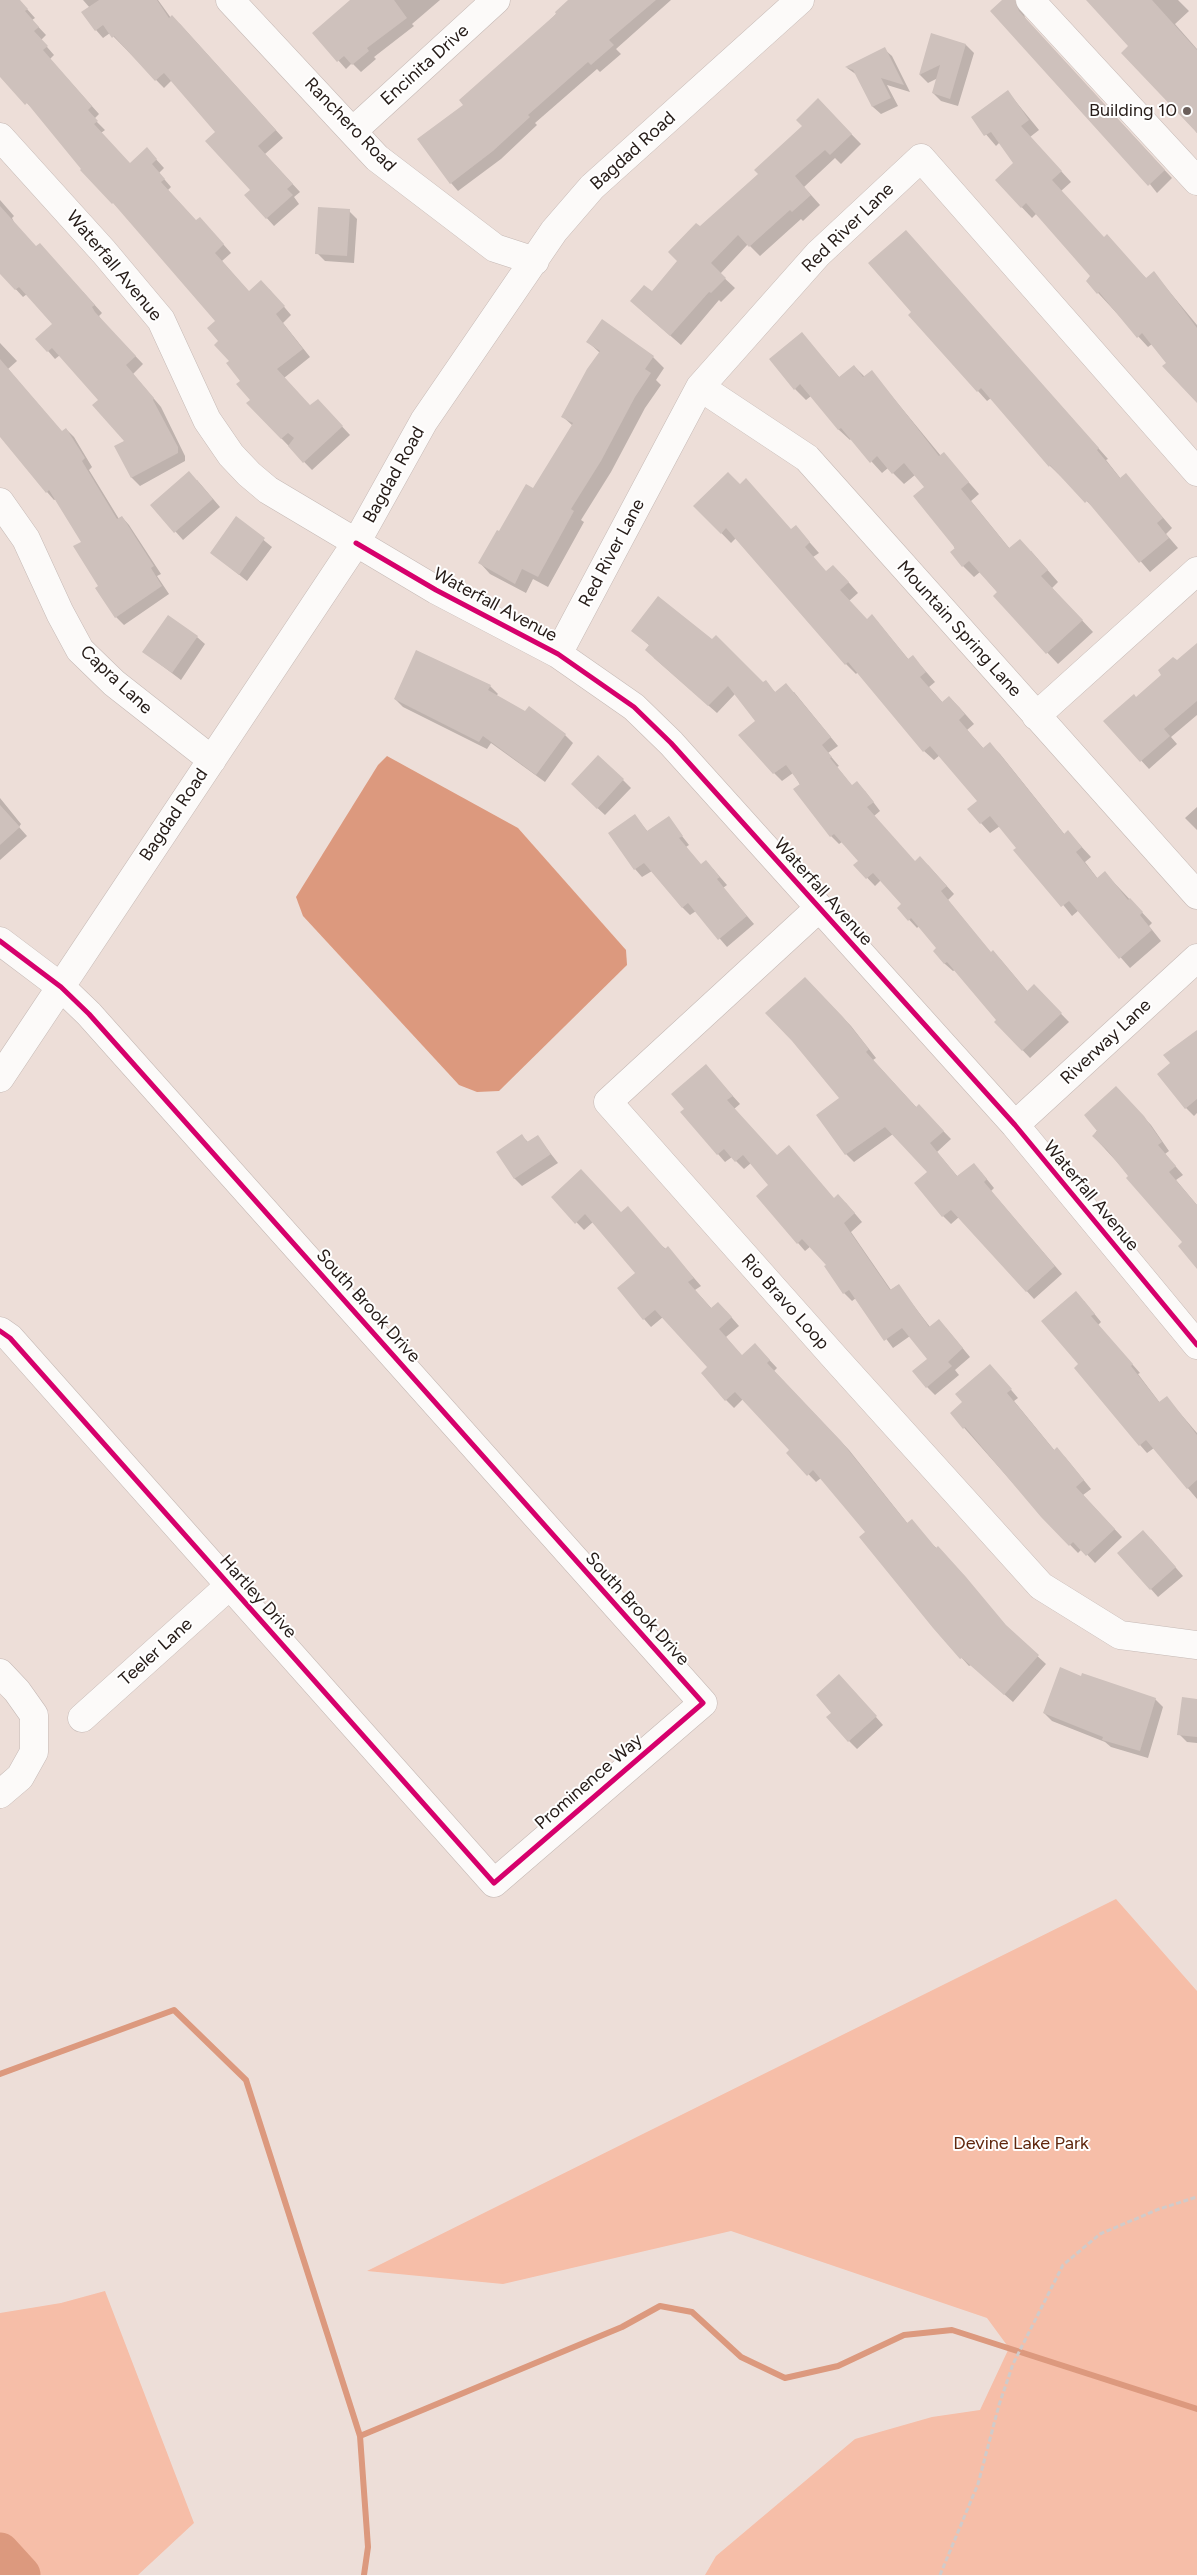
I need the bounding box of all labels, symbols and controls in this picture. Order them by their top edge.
street label: Encinita Drive [377,20,473,110]
street label: Ranchero Road [300,73,400,177]
place label: Building 10 [1089,100,1177,122]
marker: Building 10 [1181,105,1193,117]
street label: Bagdad Road [586,107,680,195]
street label: Red River Lane [798,179,898,277]
street label: Waterfall Avenue [62,206,166,326]
street label: Bagdad Road [359,423,429,527]
street label: Red River Lane [574,495,650,611]
street label: Mountain Spring Lane [892,556,1026,702]
street label: Waterfall Avenue [429,563,561,647]
street label: Capra Lane [75,641,157,719]
street label: Bagdad Road [135,765,213,865]
street label: Waterfall Avenue [769,834,877,950]
street label: Riverway Lane [1056,995,1156,1089]
street label: Waterfall Avenue [1039,1136,1143,1256]
street label: South Brook Drive [311,1245,425,1367]
street label: Rio Bravo Loop [736,1250,834,1354]
street label: South Brook Drive [580,1548,694,1670]
street label: Hartley Drive [215,1551,301,1643]
street label: Teeler Lane [115,1613,197,1691]
street label: Prominence Way [531,1729,647,1835]
park label: Devine Lake Park [953,2133,1089,2155]

